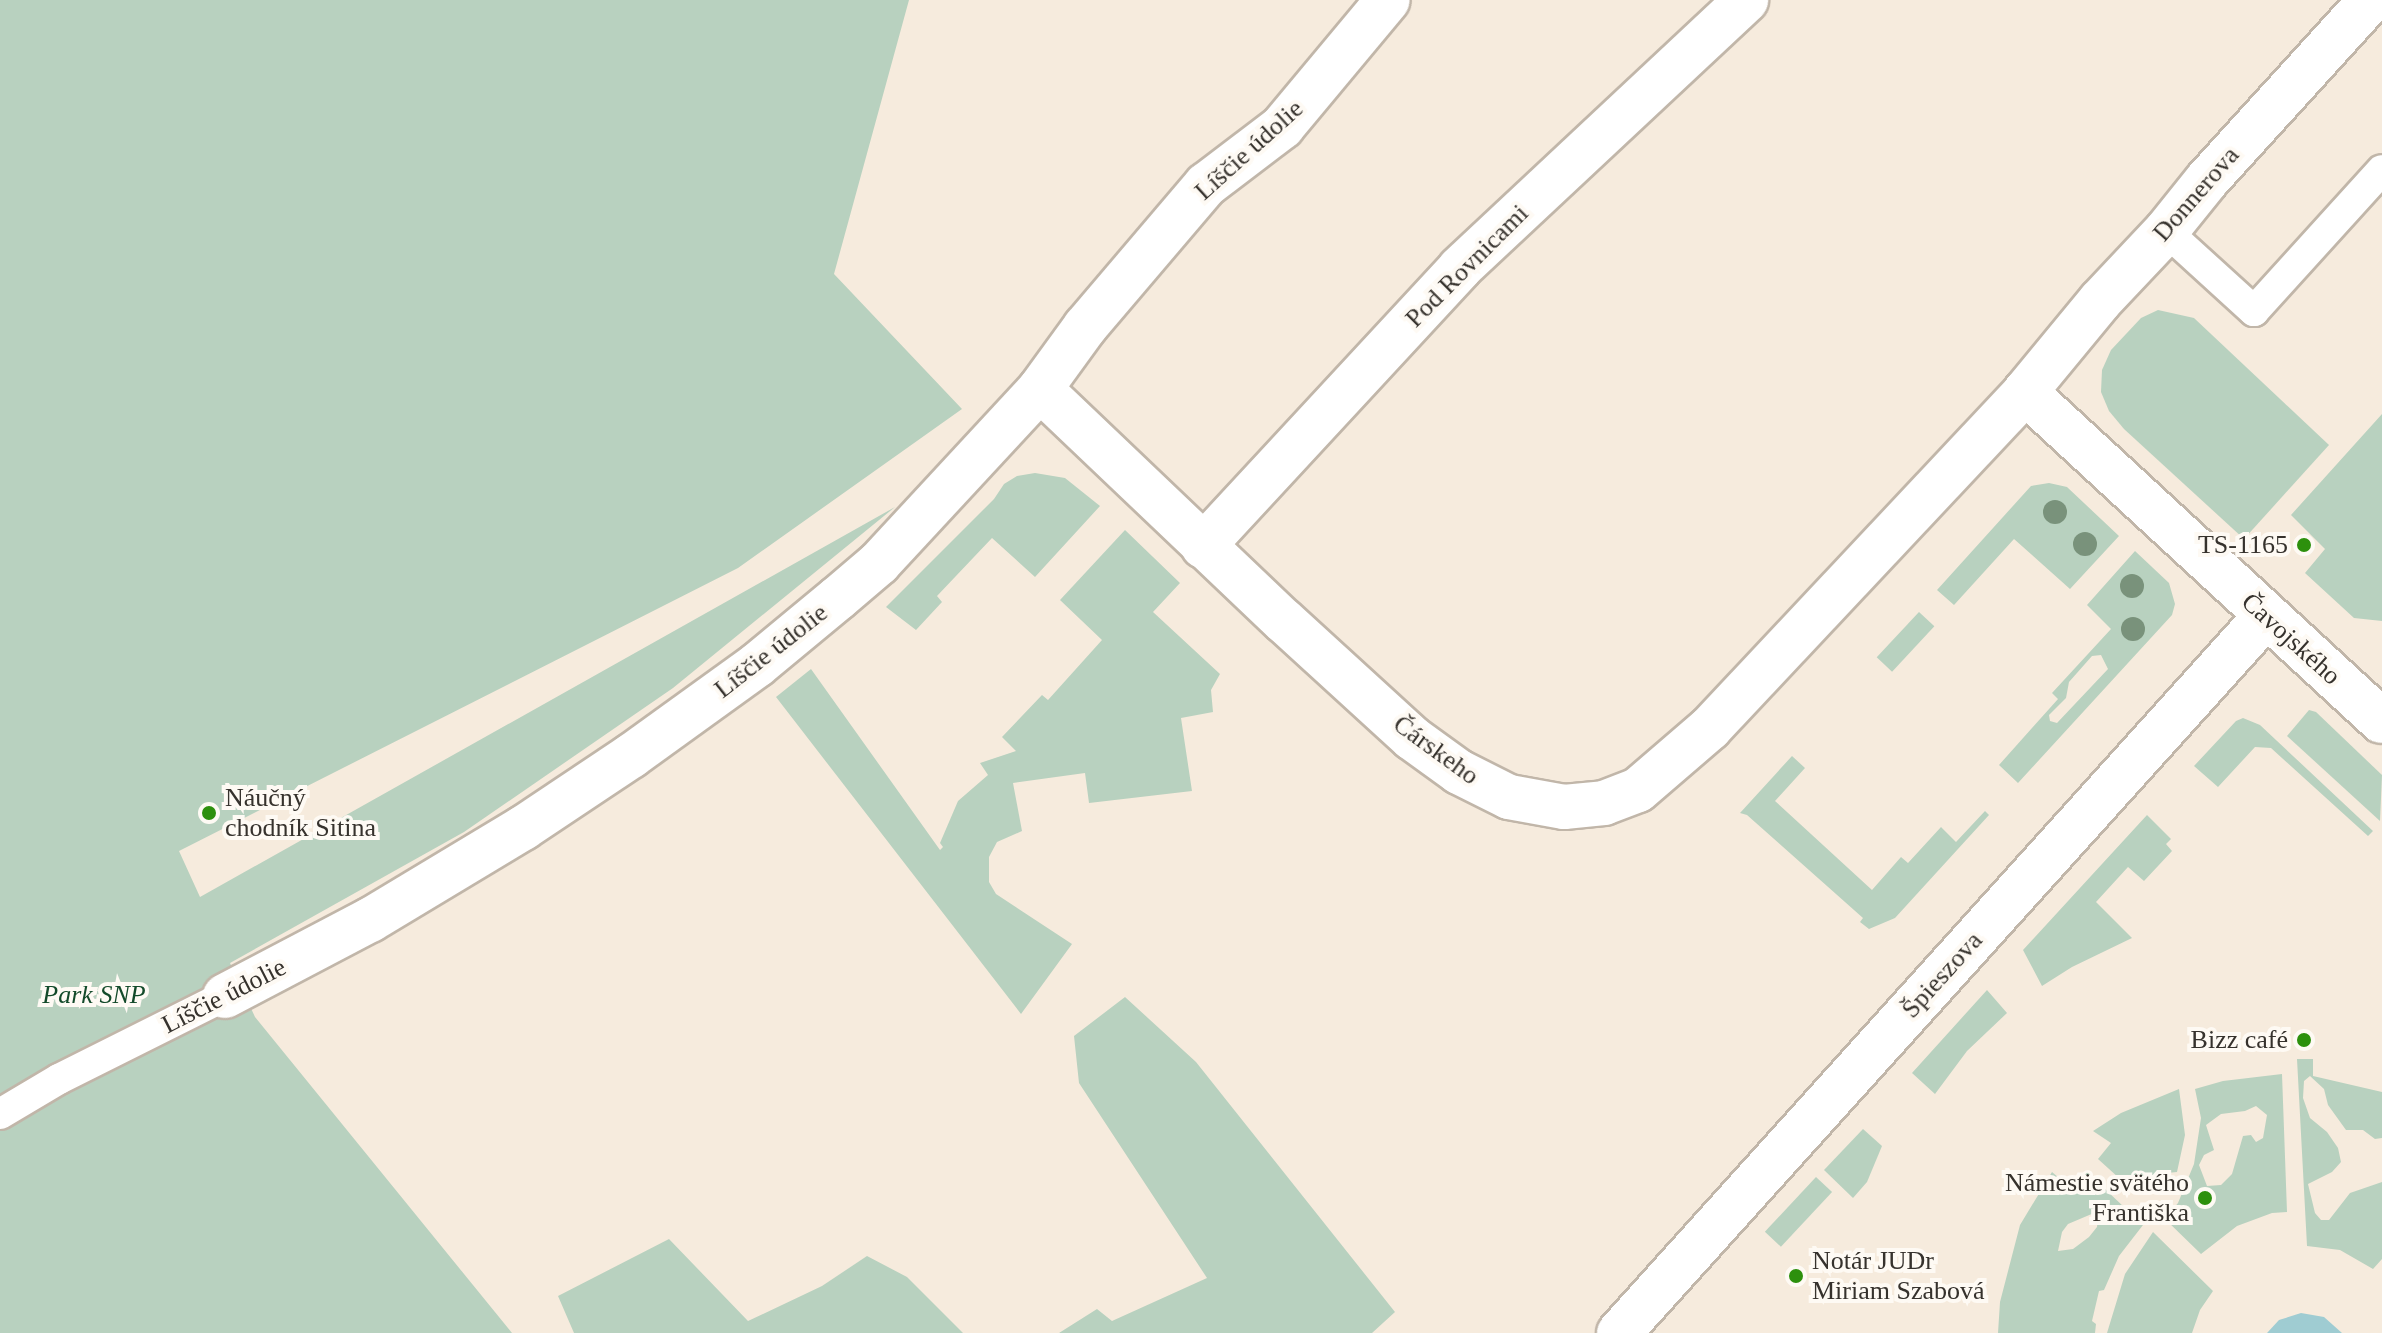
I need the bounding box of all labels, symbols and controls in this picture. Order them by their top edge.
street label: Líščie údolie [1188,93,1310,207]
street label: Donnerova [2146,140,2246,248]
street label: Pod Rovnicami [1399,198,1535,334]
place label: TS-1165 [2198,529,2288,561]
marker: TS-1165 [2295,536,2313,554]
street label: Čavojského [2235,586,2347,692]
street label: Líščie údolie [708,597,834,705]
street label: Čárskeho [1387,709,1485,791]
place label: Náučný chodník Sitina [225,782,376,844]
marker: Náučný chodník Sitina [200,804,218,822]
street label: Špieszova [1895,925,1989,1025]
street label: Líščie údolie [157,951,291,1041]
park label: Park SNP [42,979,146,1011]
place label: Bizz café [2191,1024,2288,1056]
marker: Bizz café [2295,1031,2313,1049]
place label: Námestie svätého Františka [2005,1167,2189,1228]
marker: Námestie svätého Františka [2196,1189,2214,1207]
place label: Notár JUDr Miriam Szabová [1812,1245,1985,1306]
marker: Notár JUDr Miriam Szabová [1787,1267,1805,1285]

